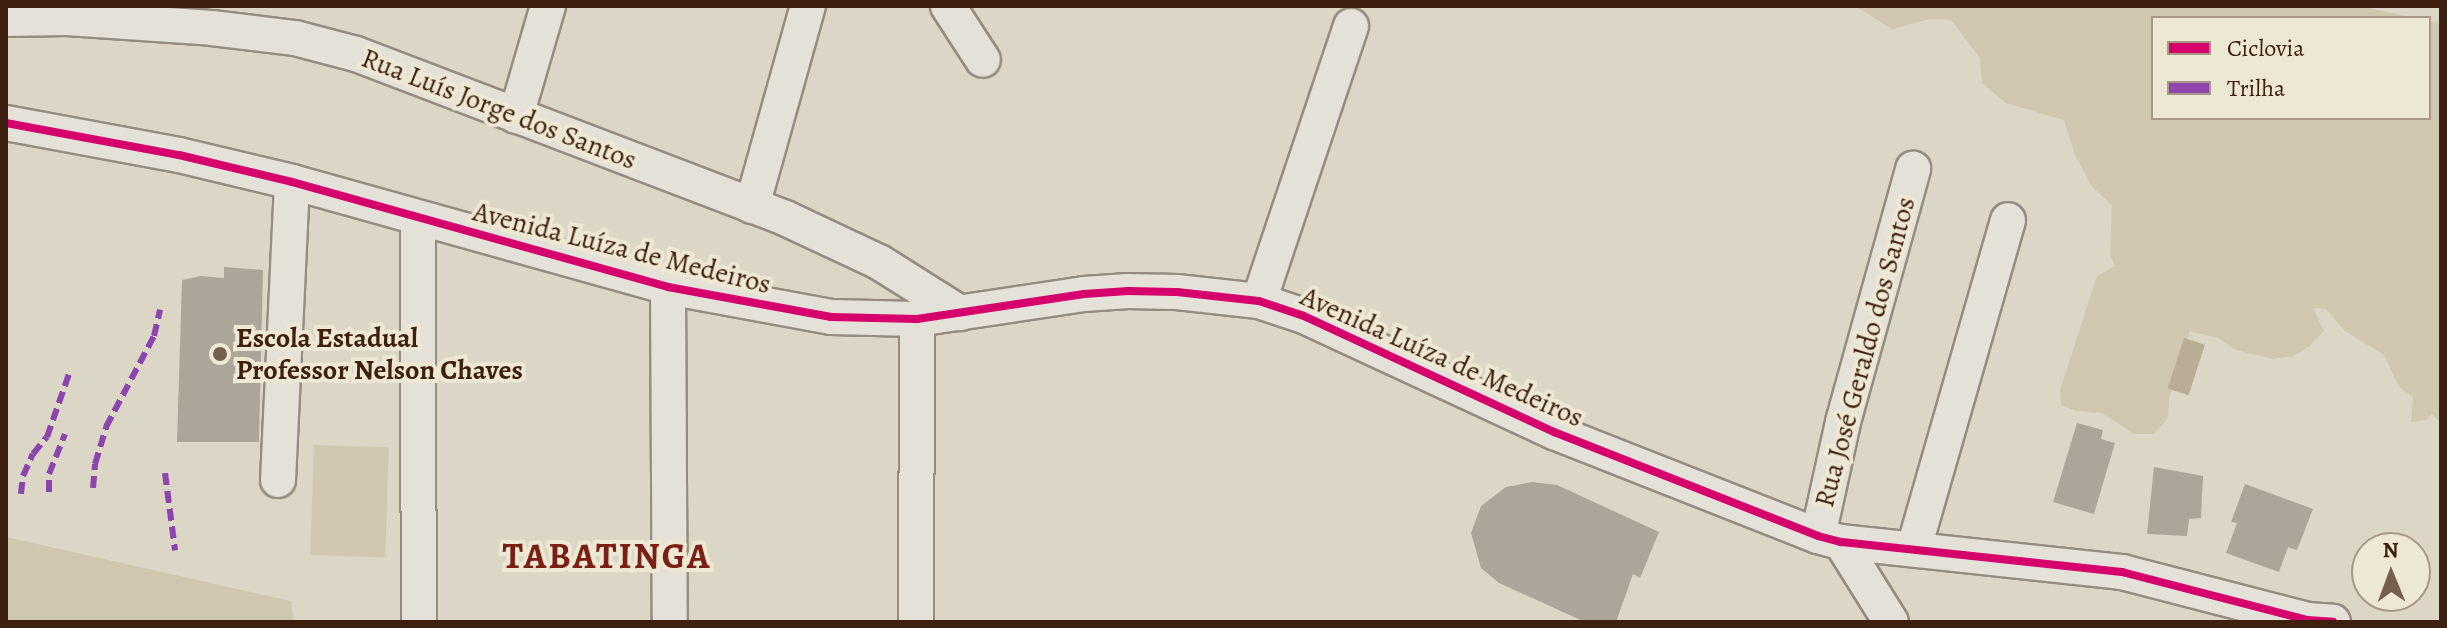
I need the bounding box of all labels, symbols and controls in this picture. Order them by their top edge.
legend [2151,16,2431,120]
text: Ciclovia [2227,32,2305,64]
street label: Rua Luís Jorge dos Santos [357,41,641,177]
text: Trilha [2227,72,2285,104]
street label: Rua José Geraldo dos Santos [1807,193,1923,511]
street label: Avenida Luíza de Medeiros [470,195,774,301]
street label: Avenida Luíza de Medeiros [1295,279,1589,435]
place label: Escola Estadual Professor Nelson Chaves [236,321,523,387]
marker: Escola Estadual Professor Nelson Chaves [211,345,229,363]
north arrow [2351,532,2431,612]
district label: TABATINGA [502,534,712,578]
text: N [2382,535,2399,565]

